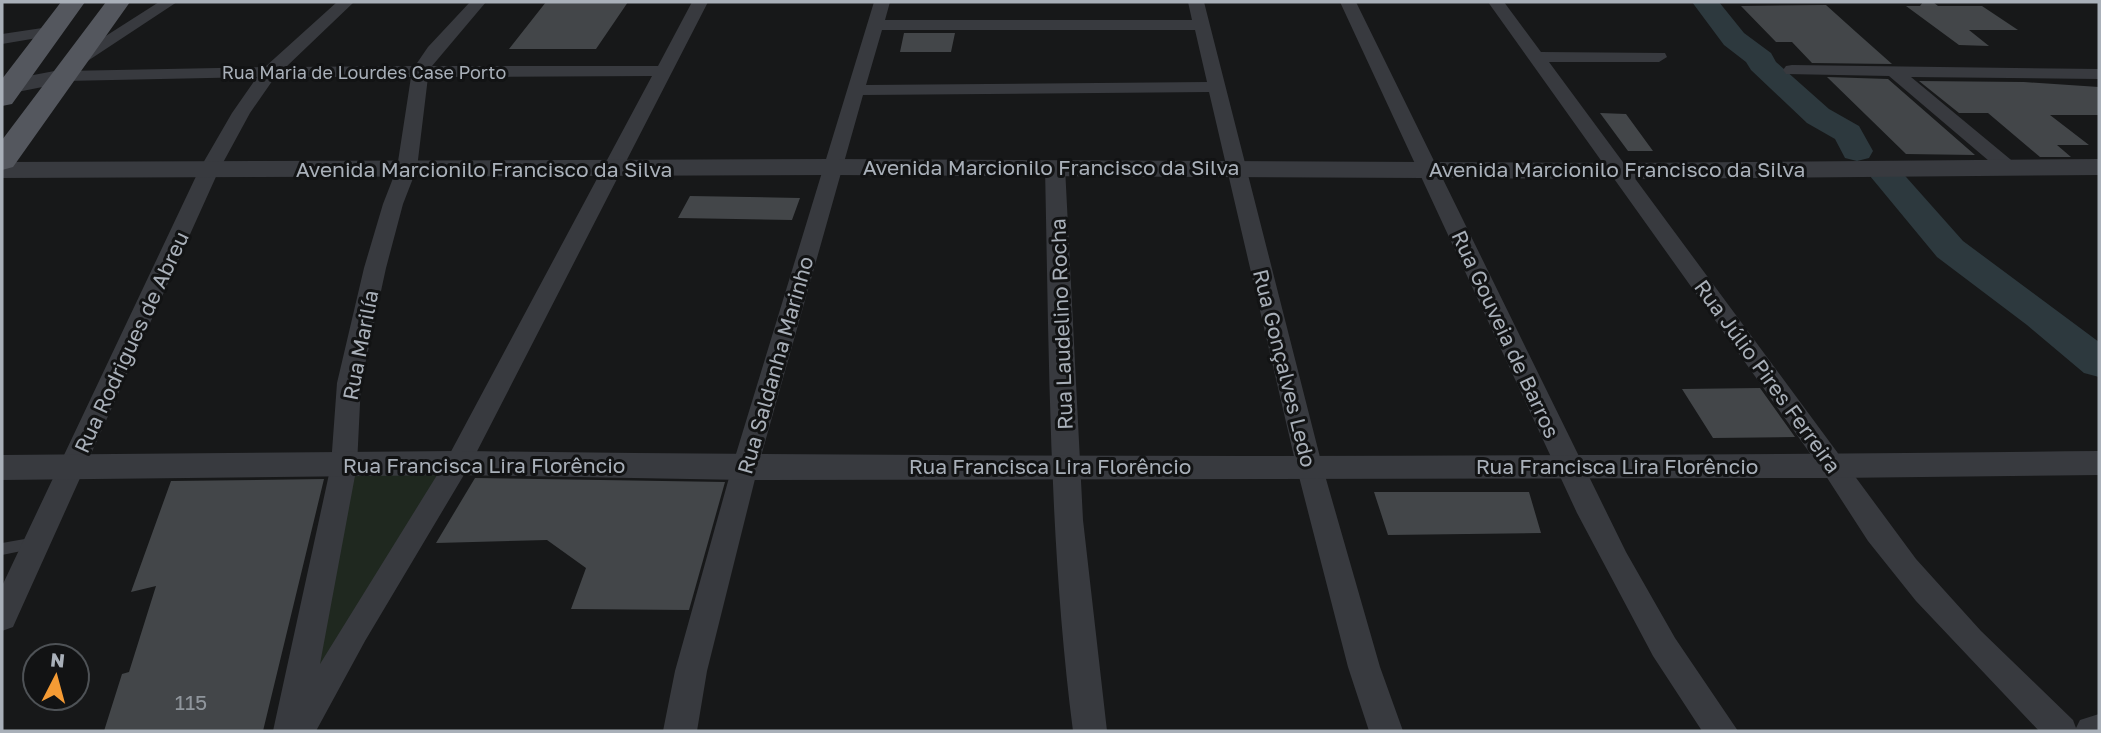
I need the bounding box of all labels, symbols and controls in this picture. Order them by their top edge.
street label: Rua Maria de Lourdes Case Porto [222,61,506,83]
street label: Avenida Marcionilo Francisco da Silva [863,154,1239,180]
street label: Avenida Marcionilo Francisco da Silva [296,156,672,182]
street label: Avenida Marcionilo Francisco da Silva [1429,156,1805,182]
street label: Rua Laudelino Rocha [1044,218,1078,430]
street label: Rua Gouveia de Barros [1446,226,1566,442]
street label: Rua Rodrigues de Abreu [68,227,194,457]
street label: Rua Saldanha Marinho [731,253,819,477]
street label: Rua Gonçalves Ledo [1248,266,1322,470]
street label: Rua Júlio Pires Ferreira [1689,274,1847,478]
street label: Rua Marilía [337,288,383,402]
street label: Rua Francisca Lira Florêncio [343,452,625,478]
street label: Rua Francisca Lira Florêncio [909,453,1191,479]
street label: Rua Francisca Lira Florêncio [1476,453,1758,479]
north arrow [21,642,91,712]
text: N [49,647,66,672]
house number: 115 [175,689,207,715]

